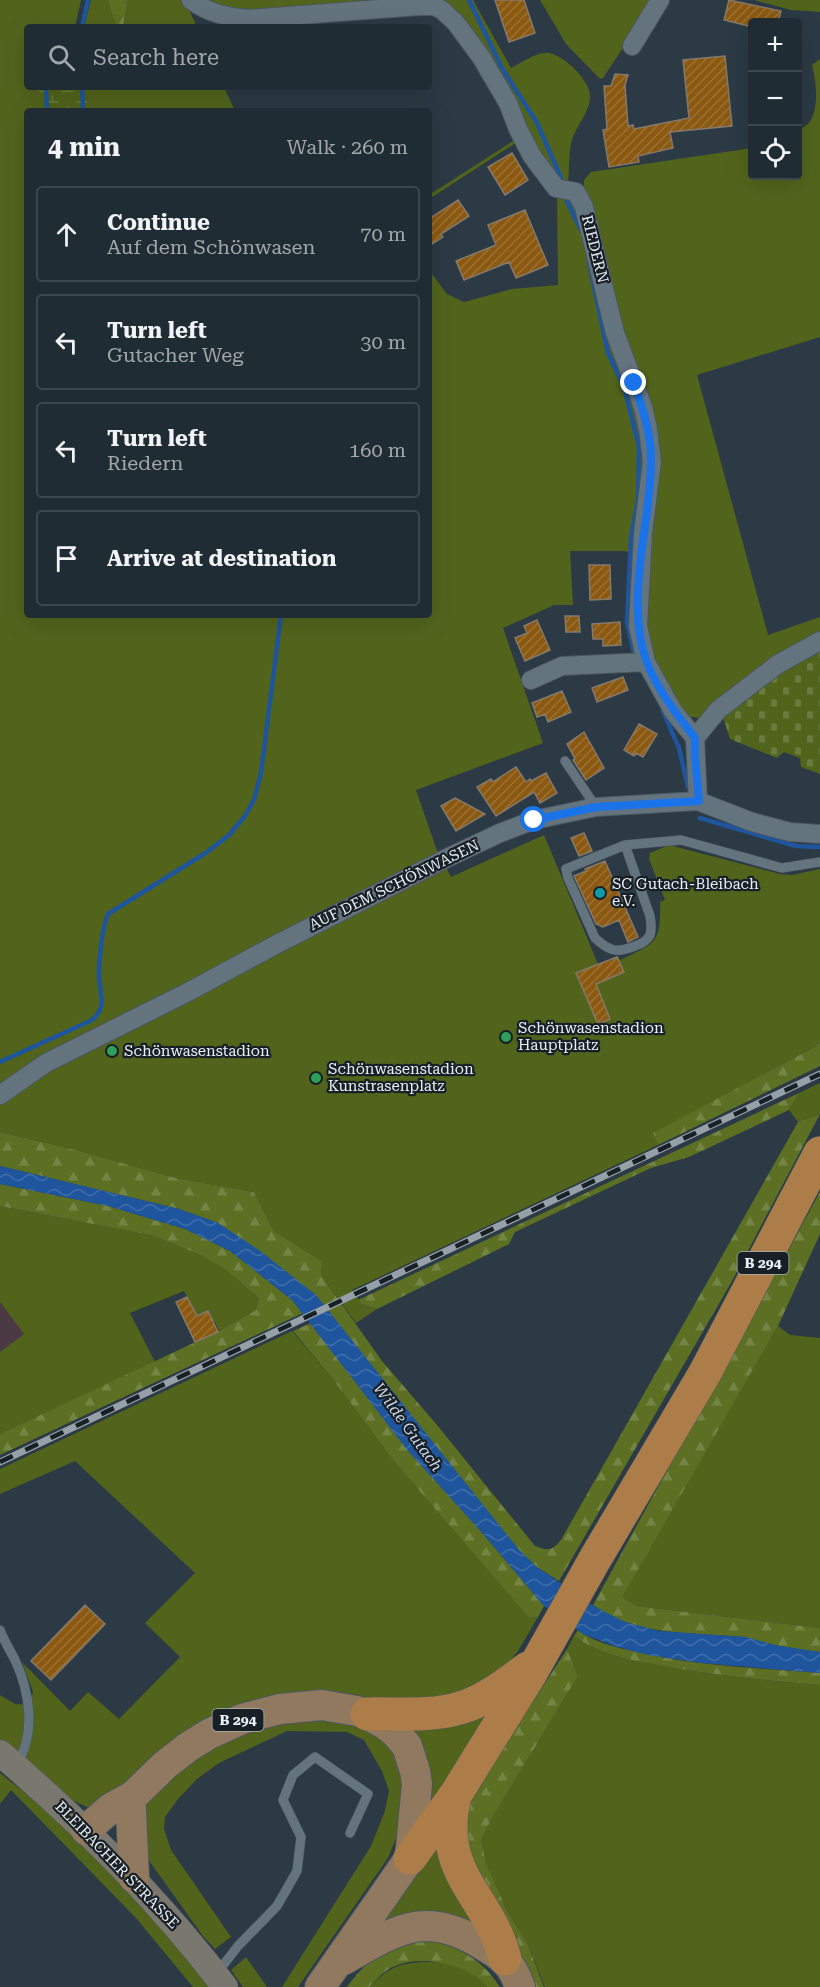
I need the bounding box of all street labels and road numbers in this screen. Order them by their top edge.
street label: RIEDERN [578,213,612,285]
street label: AUF DEM SCHÖNWASEN [306,836,482,934]
road number: B 294 [738,1252,789,1274]
road number: B 294 [212,1709,264,1731]
street label: BLEIBACHER STRASSE [51,1797,183,1933]

